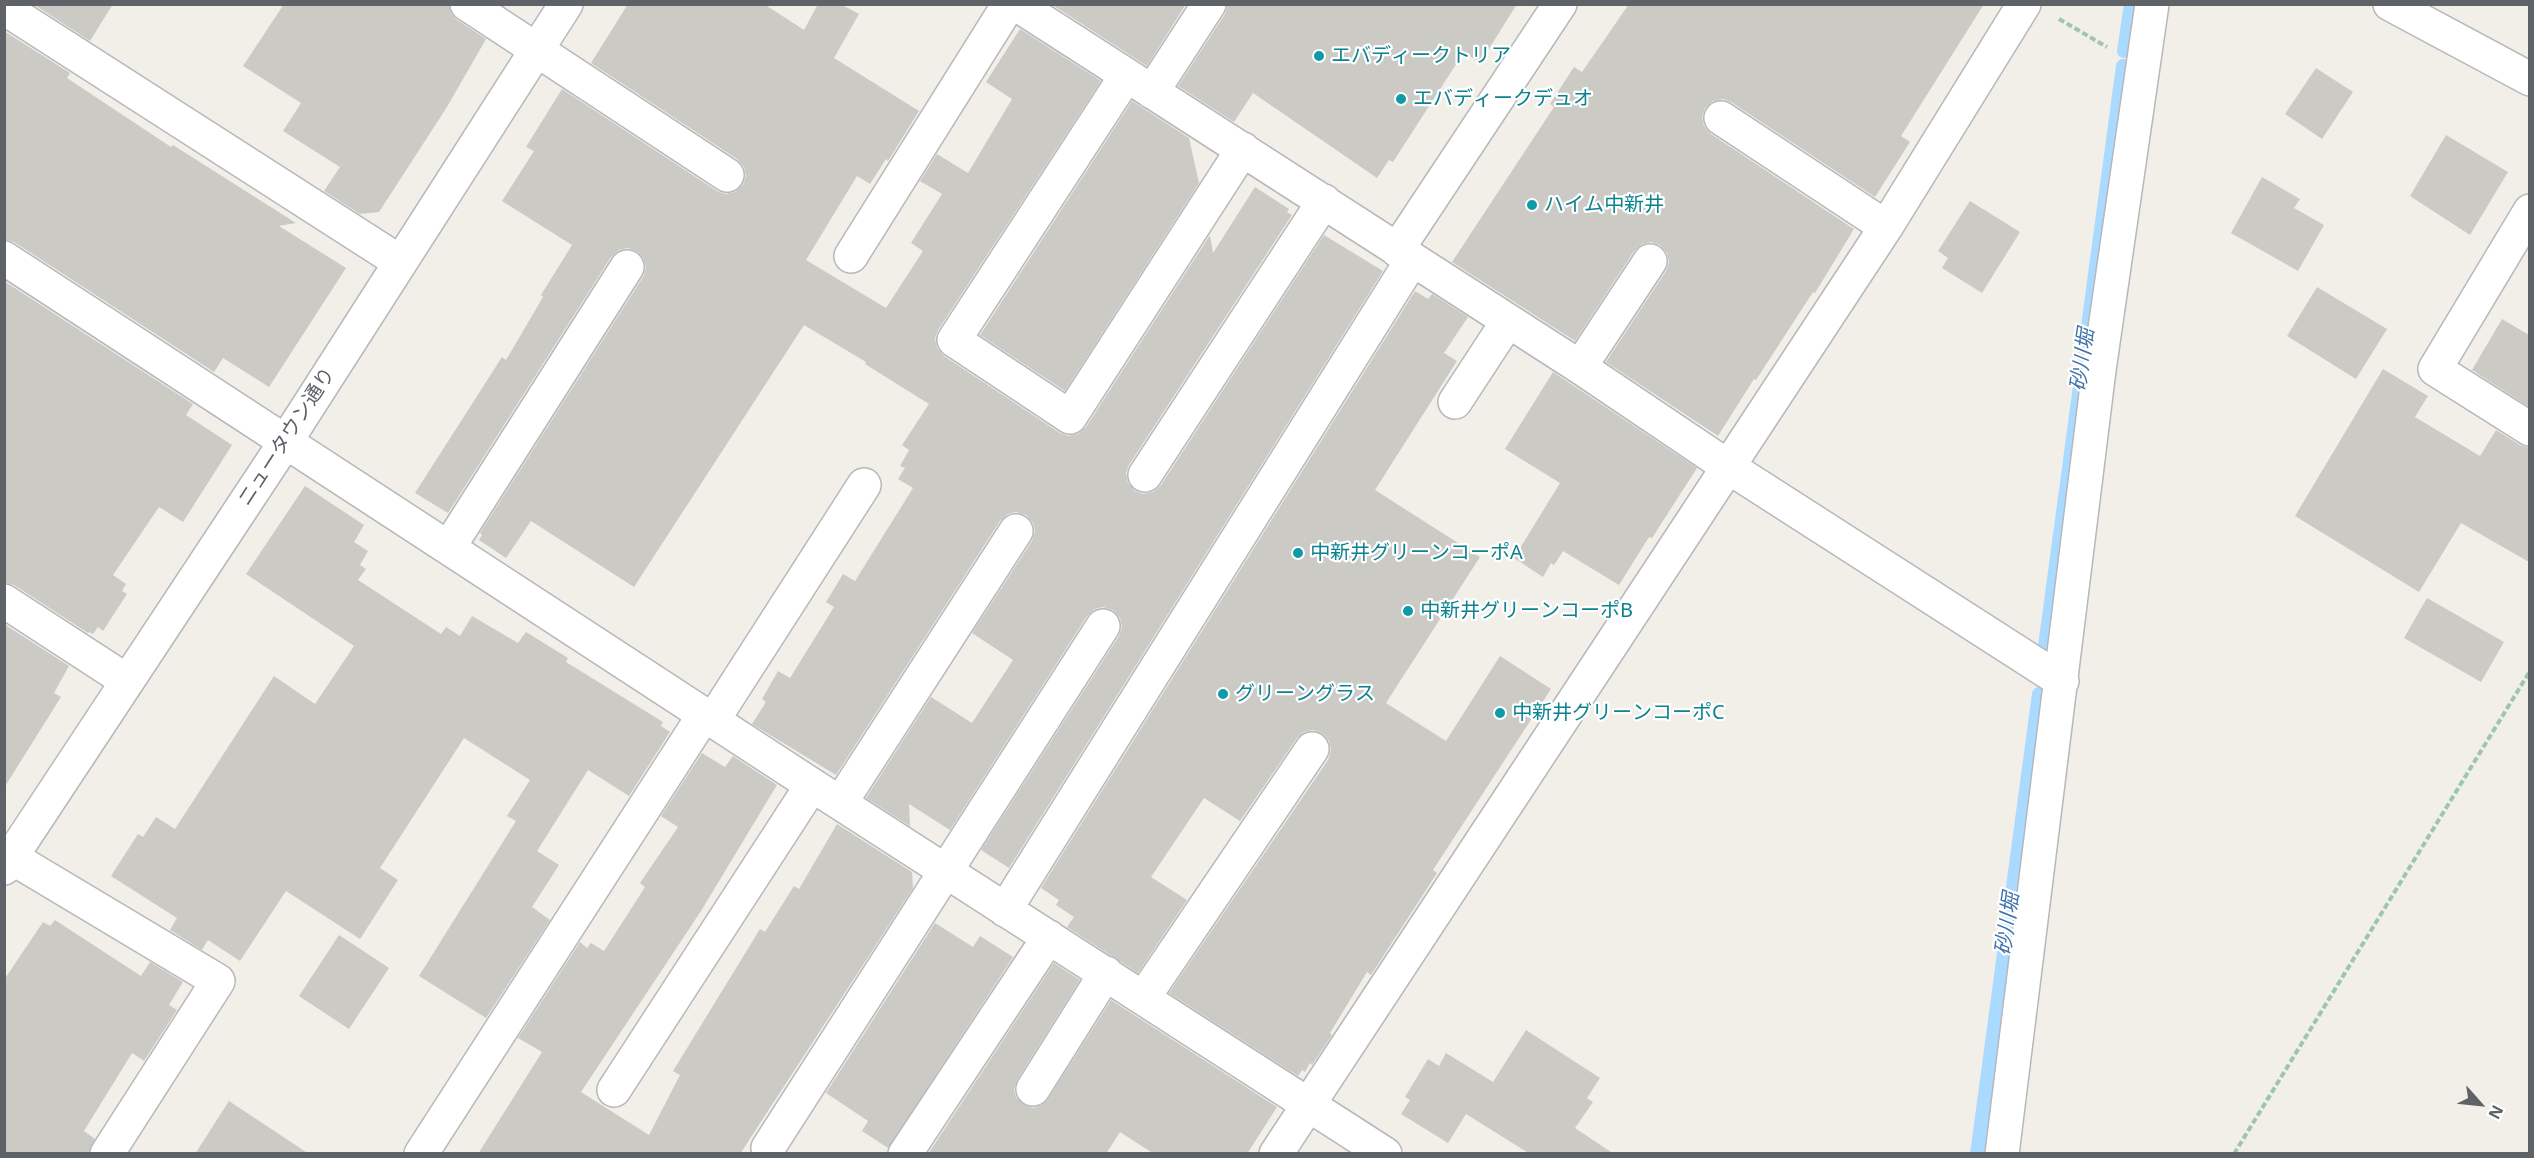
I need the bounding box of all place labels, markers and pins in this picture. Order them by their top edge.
place label: エバディークトリア [1331,44,1511,68]
marker: エバディークトリア [1312,49,1326,63]
place label: エバディークデュオ [1413,87,1593,111]
marker: エバディークデュオ [1394,92,1408,106]
place label: ハイム中新井 [1544,193,1664,217]
marker: ハイム中新井 [1525,198,1539,212]
place label: 中新井グリーンコーポA [1310,541,1523,565]
marker: 中新井グリーンコーポA [1291,546,1305,560]
place label: 中新井グリーンコーポB [1420,599,1633,623]
marker: 中新井グリーンコーポB [1401,604,1415,618]
place label: グリーングラス [1235,682,1375,706]
marker: グリーングラス [1216,687,1230,701]
place label: 中新井グリーンコーポC [1512,701,1725,725]
marker: 中新井グリーンコーポC [1493,706,1507,720]

